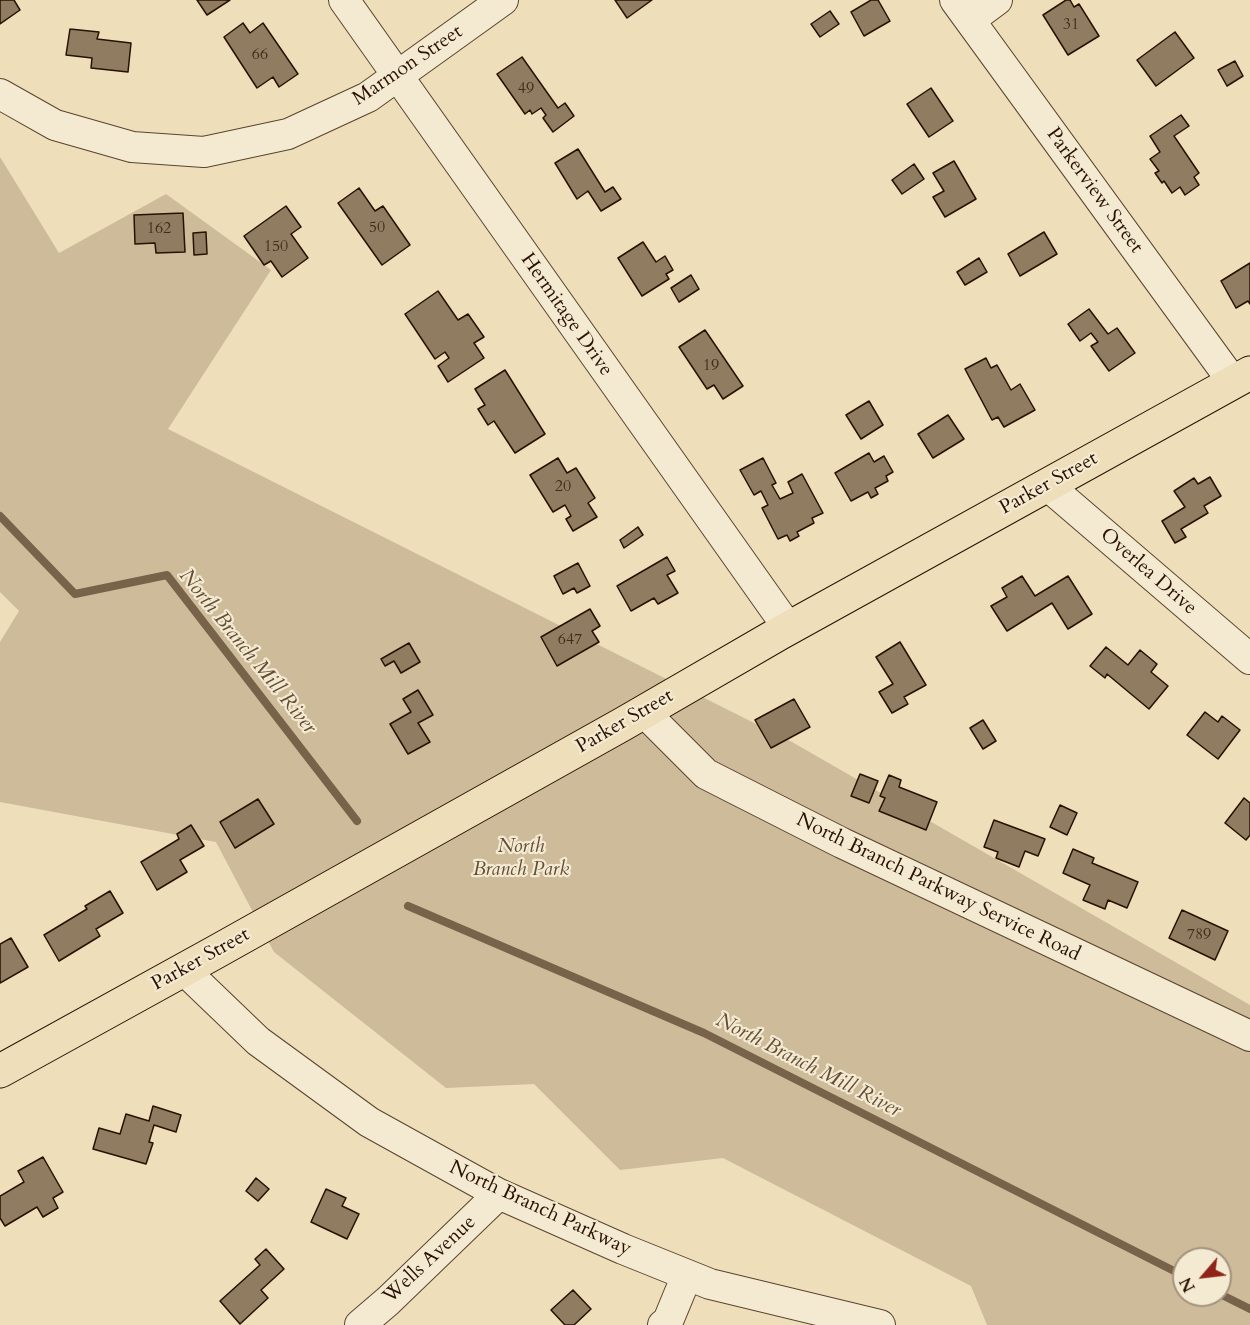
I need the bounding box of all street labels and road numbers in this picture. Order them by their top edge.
street label: Marmon Street [348,20,468,112]
street label: Parkerview Street [1040,124,1148,258]
street label: Hermitage Drive [515,249,617,381]
street label: Parker Street [996,447,1102,521]
street label: Overlea Drive [1095,523,1201,621]
street label: Parker Street [572,685,678,759]
street label: North Branch Parkway Service Road [792,809,1084,967]
street label: Parker Street [148,923,254,997]
street label: North Branch Parkway [445,1156,635,1262]
street label: Wells Avenue [379,1211,481,1309]

